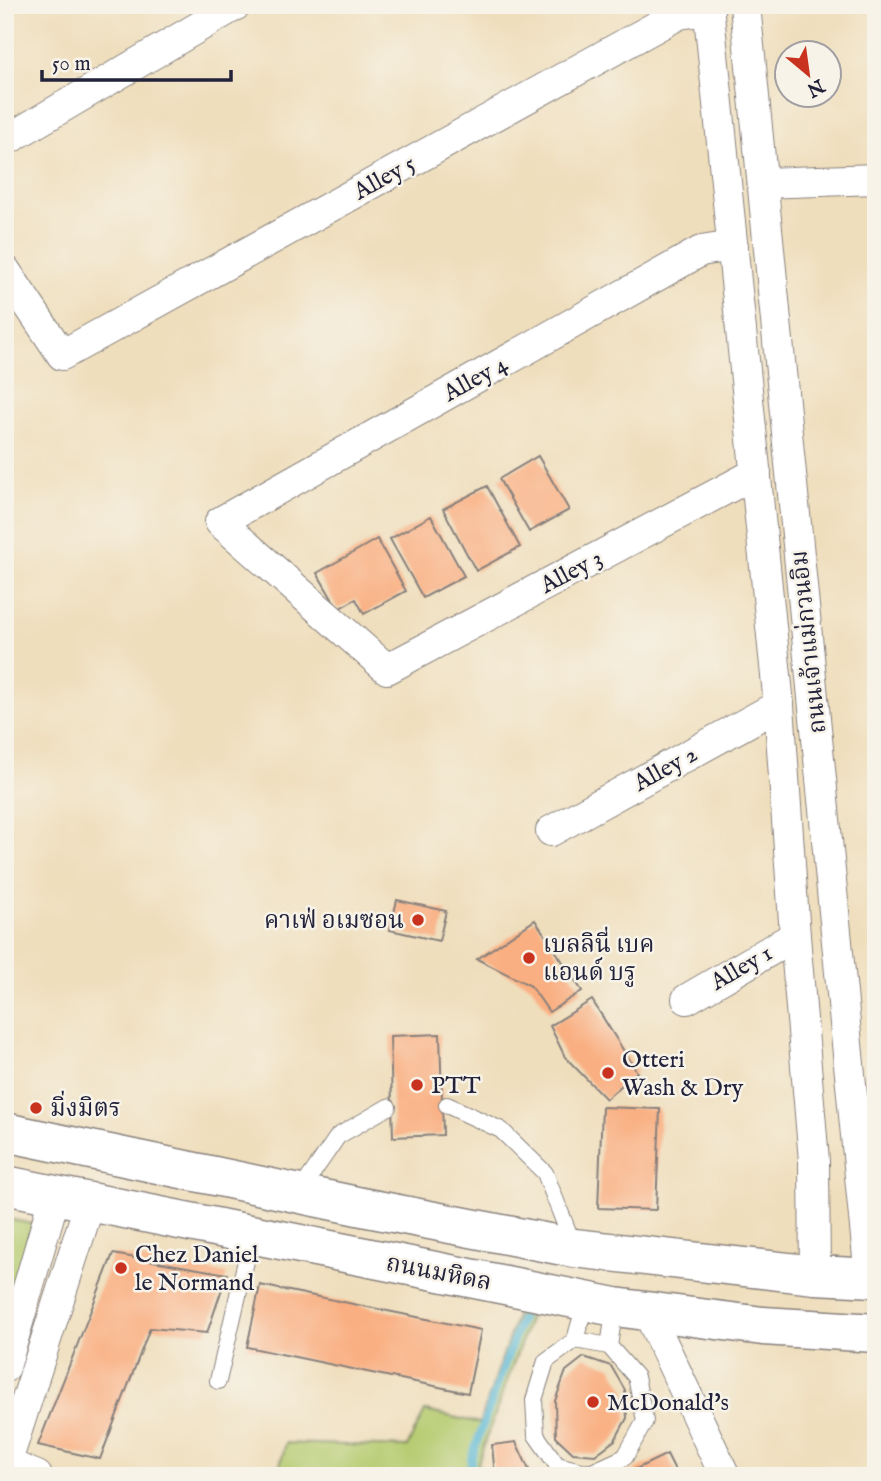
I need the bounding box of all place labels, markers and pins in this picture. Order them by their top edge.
place label: คาเฟ่ อเมซอน [264,906,404,937]
marker: คาเฟ่ อเมซอน [410,912,426,928]
place label: เบลลินี่ เบค แอนด์ บรู [543,926,654,989]
marker: เบลลินี่ เบค แอนด์ บรู [521,950,537,966]
place label: Otteri Wash & Dry [622,1045,744,1104]
marker: Otteri Wash & Dry [600,1065,616,1081]
place label: PTT [431,1071,481,1102]
marker: PTT [409,1077,425,1093]
place label: มิ่งมิตร [50,1090,121,1125]
marker: มิ่งมิตร [28,1100,44,1116]
place label: Chez Daniel le Normand [135,1240,259,1299]
marker: Chez Daniel le Normand [113,1260,129,1276]
place label: McDonald's [607,1388,729,1419]
marker: McDonald's [585,1394,601,1410]

